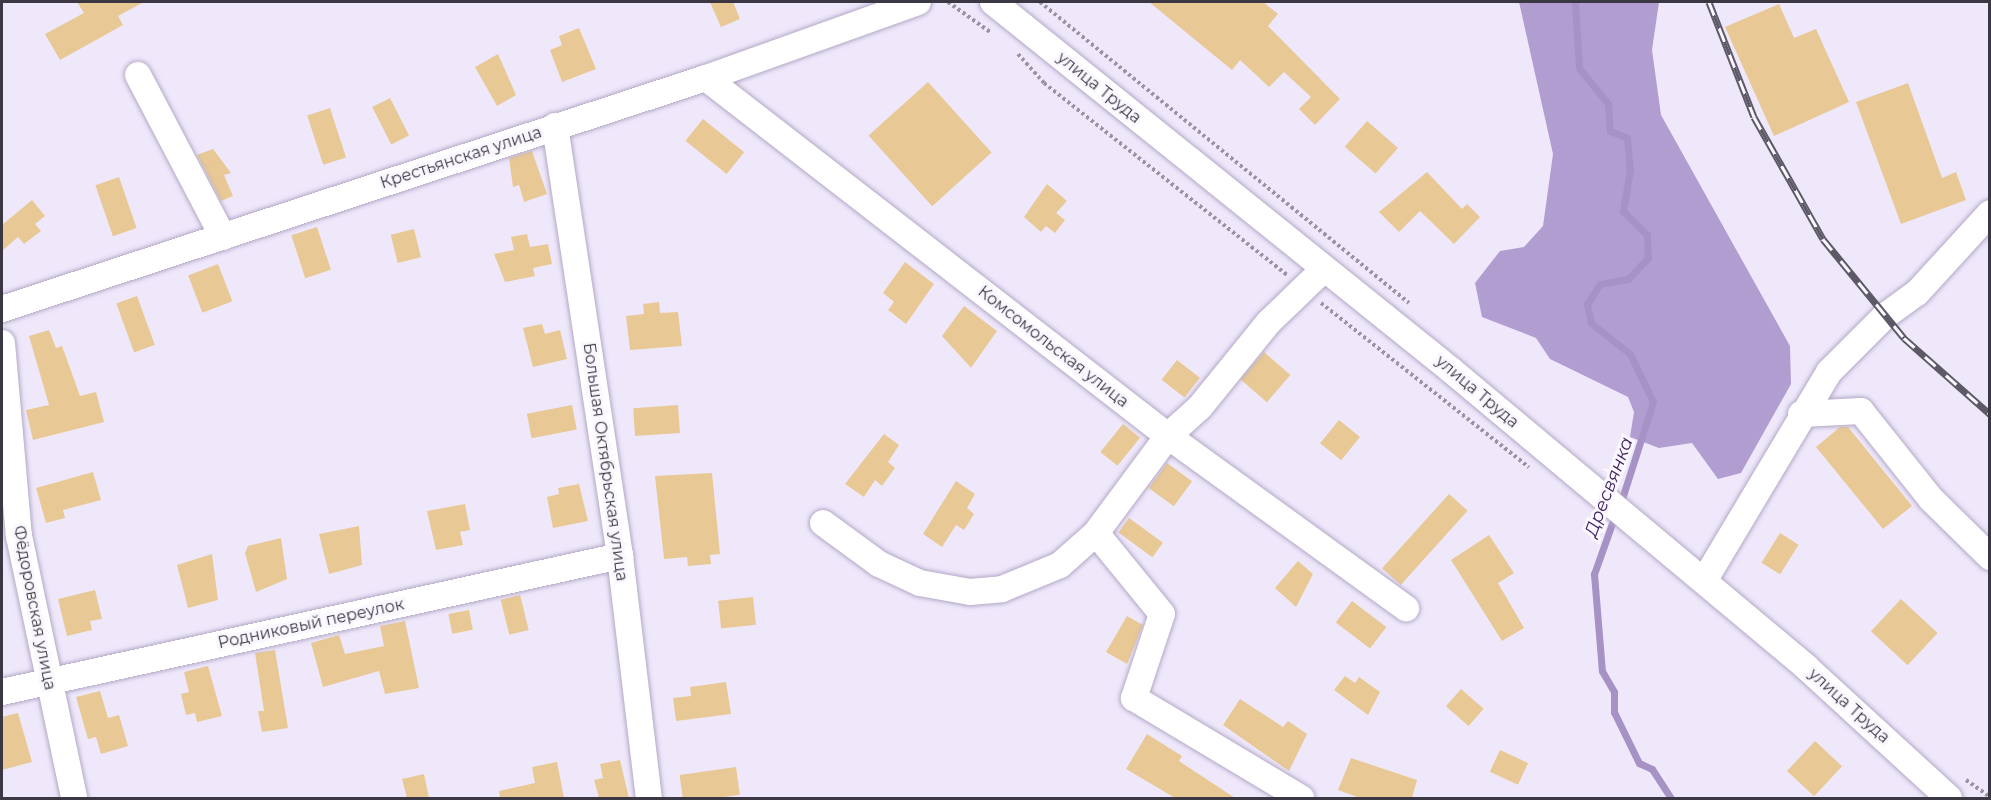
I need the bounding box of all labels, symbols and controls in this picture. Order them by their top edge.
street label: улица Труда [1053,48,1145,128]
street label: Крестьянская улица [378,123,544,193]
street label: Комсомольская улица [974,282,1132,412]
street label: Большая Октябрьская улица [579,342,631,582]
street label: улица Труда [1432,352,1522,432]
water label: Дресвянка [1580,434,1638,540]
street label: Фёдоровская улица [9,524,59,692]
street label: Родниковый переулок [216,595,406,653]
street label: улица Труда [1805,665,1893,747]

